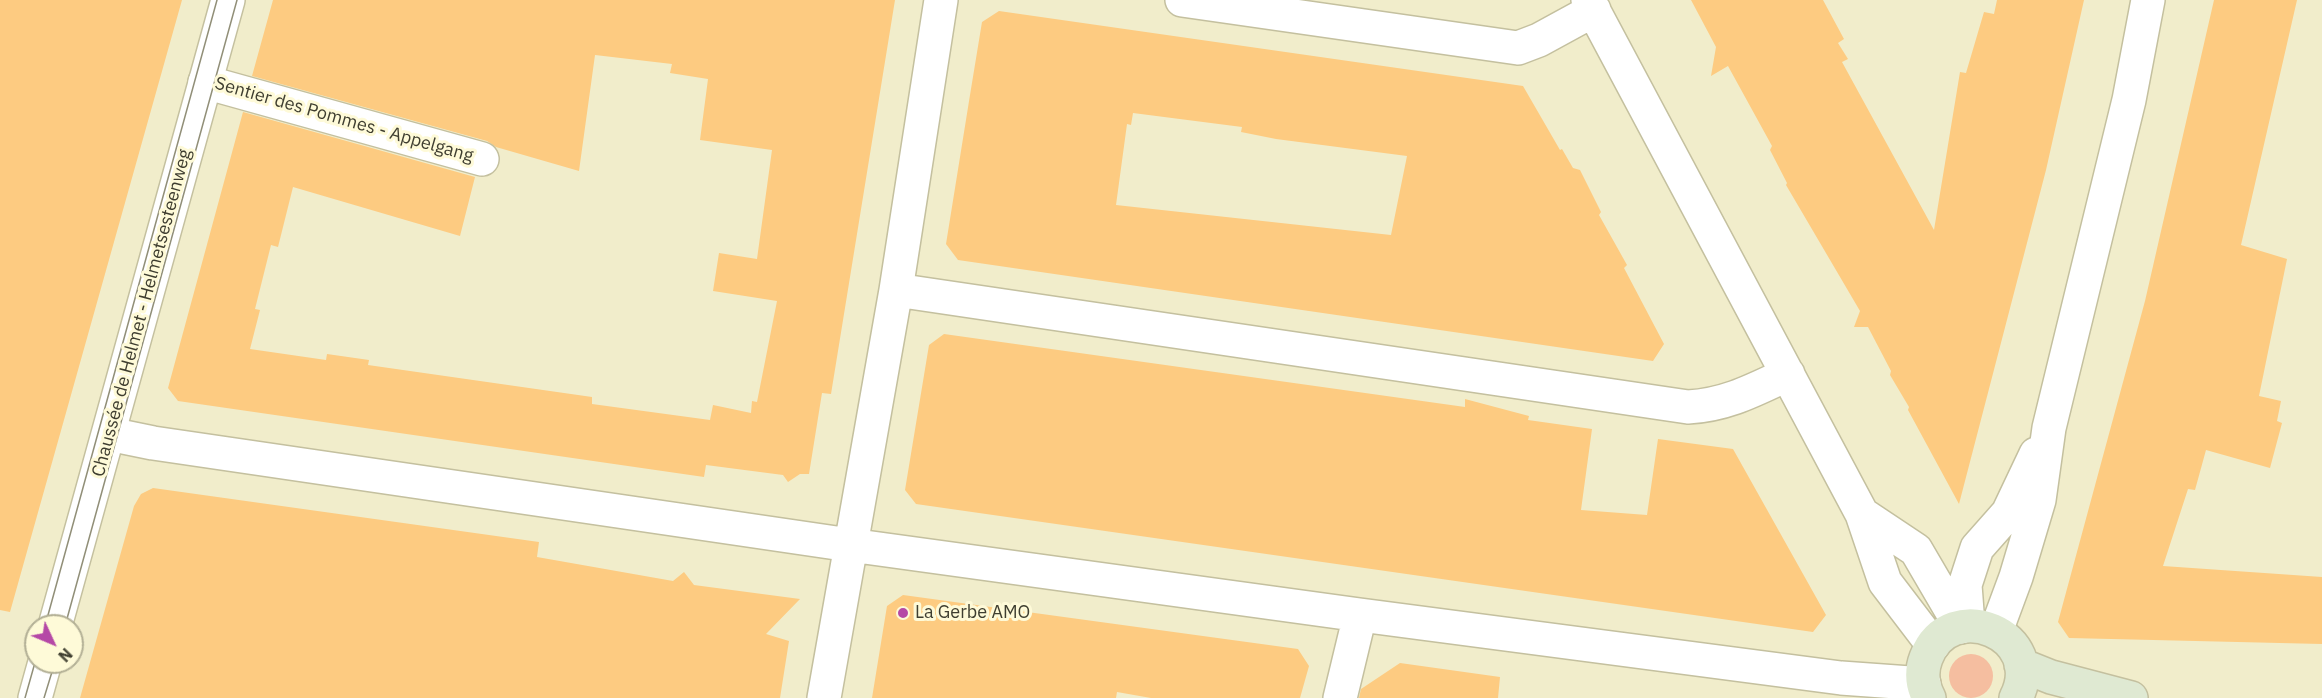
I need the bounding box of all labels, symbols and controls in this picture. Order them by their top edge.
street label: Sentier des Pommes - Appelgang [212,73,476,167]
street label: Chaussée de Helmet - Helmetsesteenweg [88,147,196,479]
place label: La Gerbe AMO [915,602,1030,624]
marker: La Gerbe AMO [896,606,910,620]
north arrow [24,614,84,674]
text: N [54,644,77,666]

